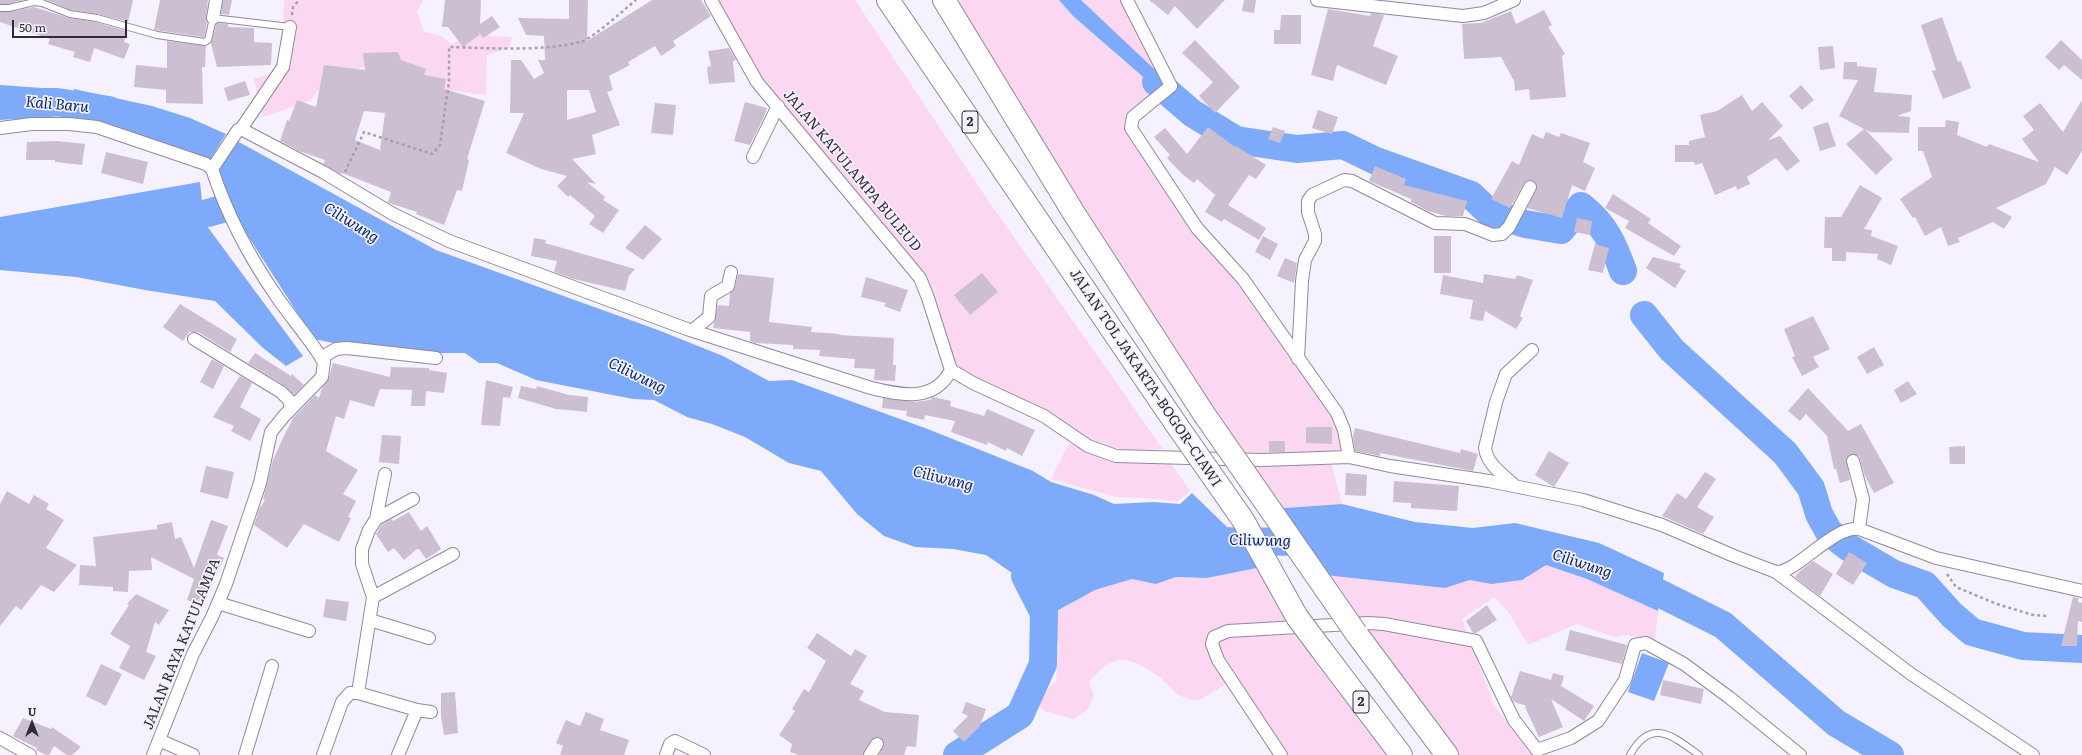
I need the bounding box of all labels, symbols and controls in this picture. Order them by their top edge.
scale bar [14,12,129,38]
text: 50 m [19,18,46,36]
street label: JALAN KATULAMPA BULEUD [779,87,925,255]
water label: Kali Baru [25,93,89,117]
road number: 2 [962,111,978,133]
water label: Ciliwung [320,199,382,247]
street label: JALAN TOL JAKARTA–BOGOR–CIAWI [1066,266,1224,490]
water label: Ciliwung [605,354,669,398]
water label: Ciliwung [911,463,975,495]
water label: Ciliwung [1229,531,1291,551]
water label: Ciliwung [1550,546,1614,582]
street label: JALAN RAYA KATULAMPA [140,556,224,732]
road number: 2 [1353,691,1369,713]
north arrow [12,703,52,743]
text: U [28,703,36,719]

